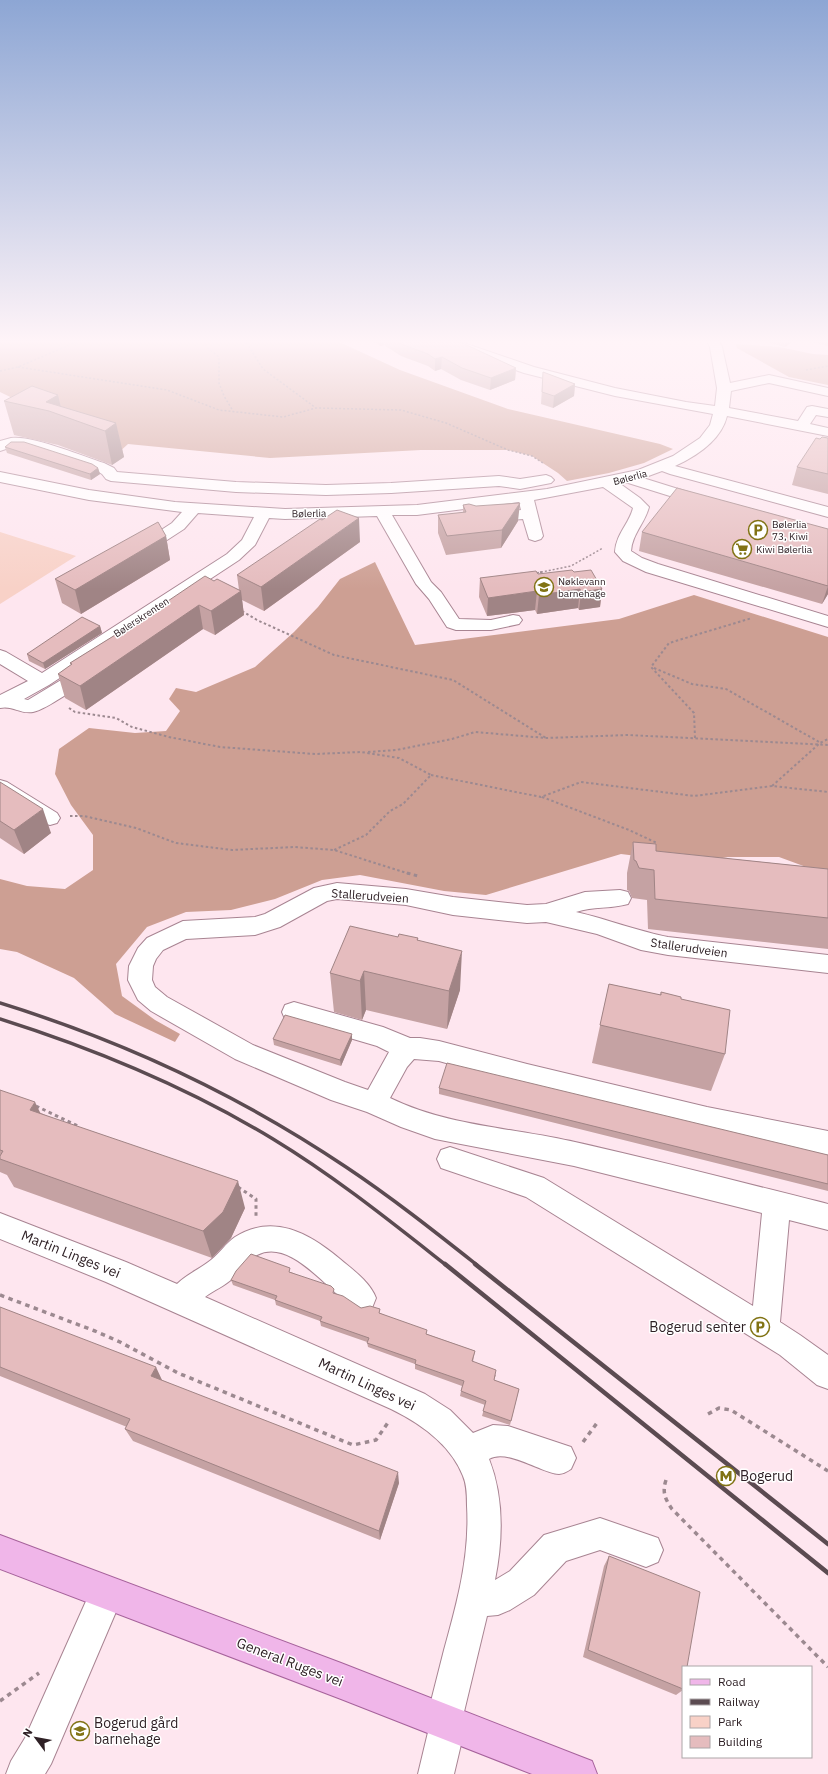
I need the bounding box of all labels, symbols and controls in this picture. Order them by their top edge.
street label: Bølerlia [612,467,649,488]
street label: Bølerlia [292,507,327,520]
place label: Bølerlia 73, Kiwi [772,518,808,543]
parking icon: Bølerlia 73, Kiwi [747,519,769,541]
supermarket icon: Kiwi Bølerlia [731,538,753,560]
place label: Kiwi Bølerlia [756,543,813,556]
place label: Nøklevann barnehage [558,575,606,600]
school or university icon: Nøklevann barnehage [533,576,555,598]
street label: Bølerskrenten [111,595,172,640]
street label: Stallerudveien [331,885,409,906]
street label: Stallerudveien [650,935,729,960]
street label: Martin Linges vei [19,1226,123,1282]
parking icon: Bogerud senter [749,1316,771,1338]
place label: Bogerud senter [649,1318,746,1336]
street label: Martin Linges vei [315,1354,419,1414]
metro station icon: Bogerud [715,1465,737,1487]
place label: Bogerud [740,1467,793,1485]
street label: General Ruges vei [234,1633,346,1691]
legend [682,1666,812,1758]
text: Road [718,1674,746,1689]
text: Railway [718,1694,760,1709]
place label: Bogerud gård barnehage [94,1714,179,1748]
text: Park [718,1714,743,1729]
north arrow [16,1718,56,1758]
school or university icon: Bogerud gård barnehage [69,1720,91,1742]
text: N [19,1726,36,1740]
text: Building [718,1734,763,1749]

